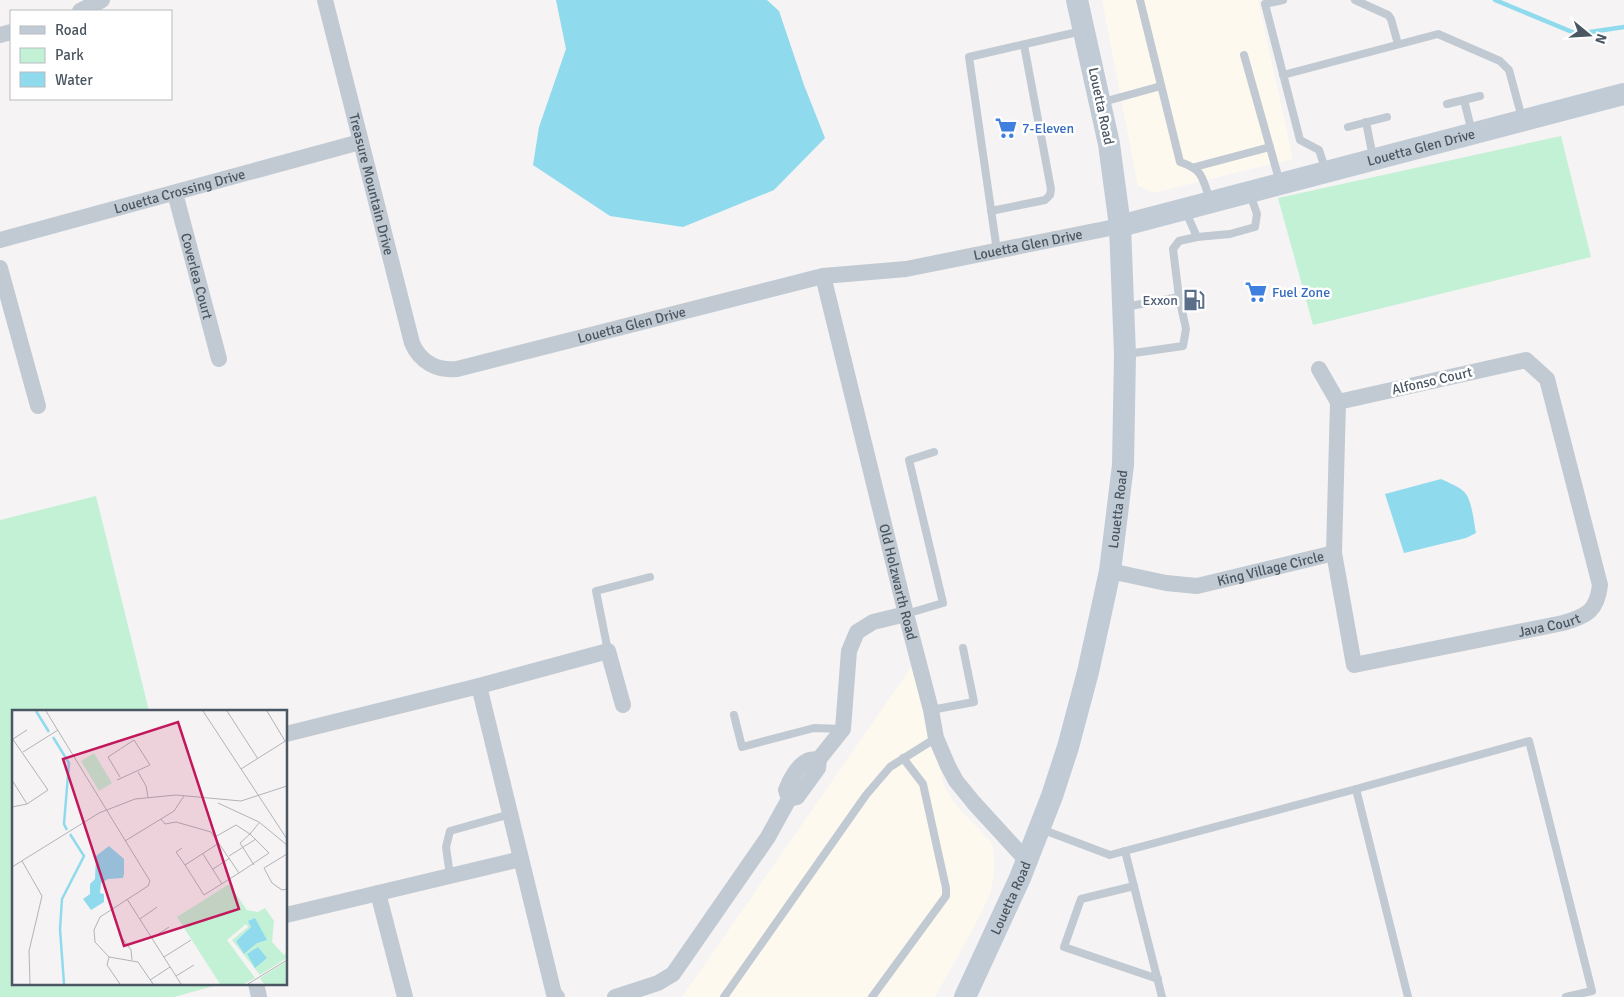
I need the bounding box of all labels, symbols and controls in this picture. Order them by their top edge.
legend [10,10,172,100]
north arrow [1564,10,1614,60]
text: Road [55,21,87,39]
text: N [1591,32,1610,46]
text: Park [55,46,84,64]
street label: Louetta Road [1084,66,1118,146]
text: Water [55,71,93,89]
street label: Treasure Mountain Drive [346,111,398,257]
supermarket icon: 7-Eleven [993,115,1019,141]
place label: 7-Eleven [1022,120,1074,137]
street label: Louetta Glen Drive [1365,125,1477,169]
street label: Louetta Crossing Drive [112,165,247,217]
street label: Louetta Glen Drive [972,225,1084,264]
street label: Coverlea Court [177,231,217,321]
supermarket icon: Fuel Zone [1243,279,1269,305]
place label: Fuel Zone [1272,284,1330,301]
fuel station icon: Exxon [1181,287,1207,313]
place label: Exxon [1143,292,1178,309]
street label: Louetta Glen Drive [576,303,688,347]
street label: Alfonso Court [1390,363,1474,399]
street label: Louetta Road [1104,469,1131,549]
street label: Old Holzwarth Road [876,522,921,642]
street label: King Village Circle [1215,547,1326,589]
street label: Java Court [1517,609,1583,640]
inset map [12,710,288,984]
street label: Louetta Road [986,859,1034,937]

